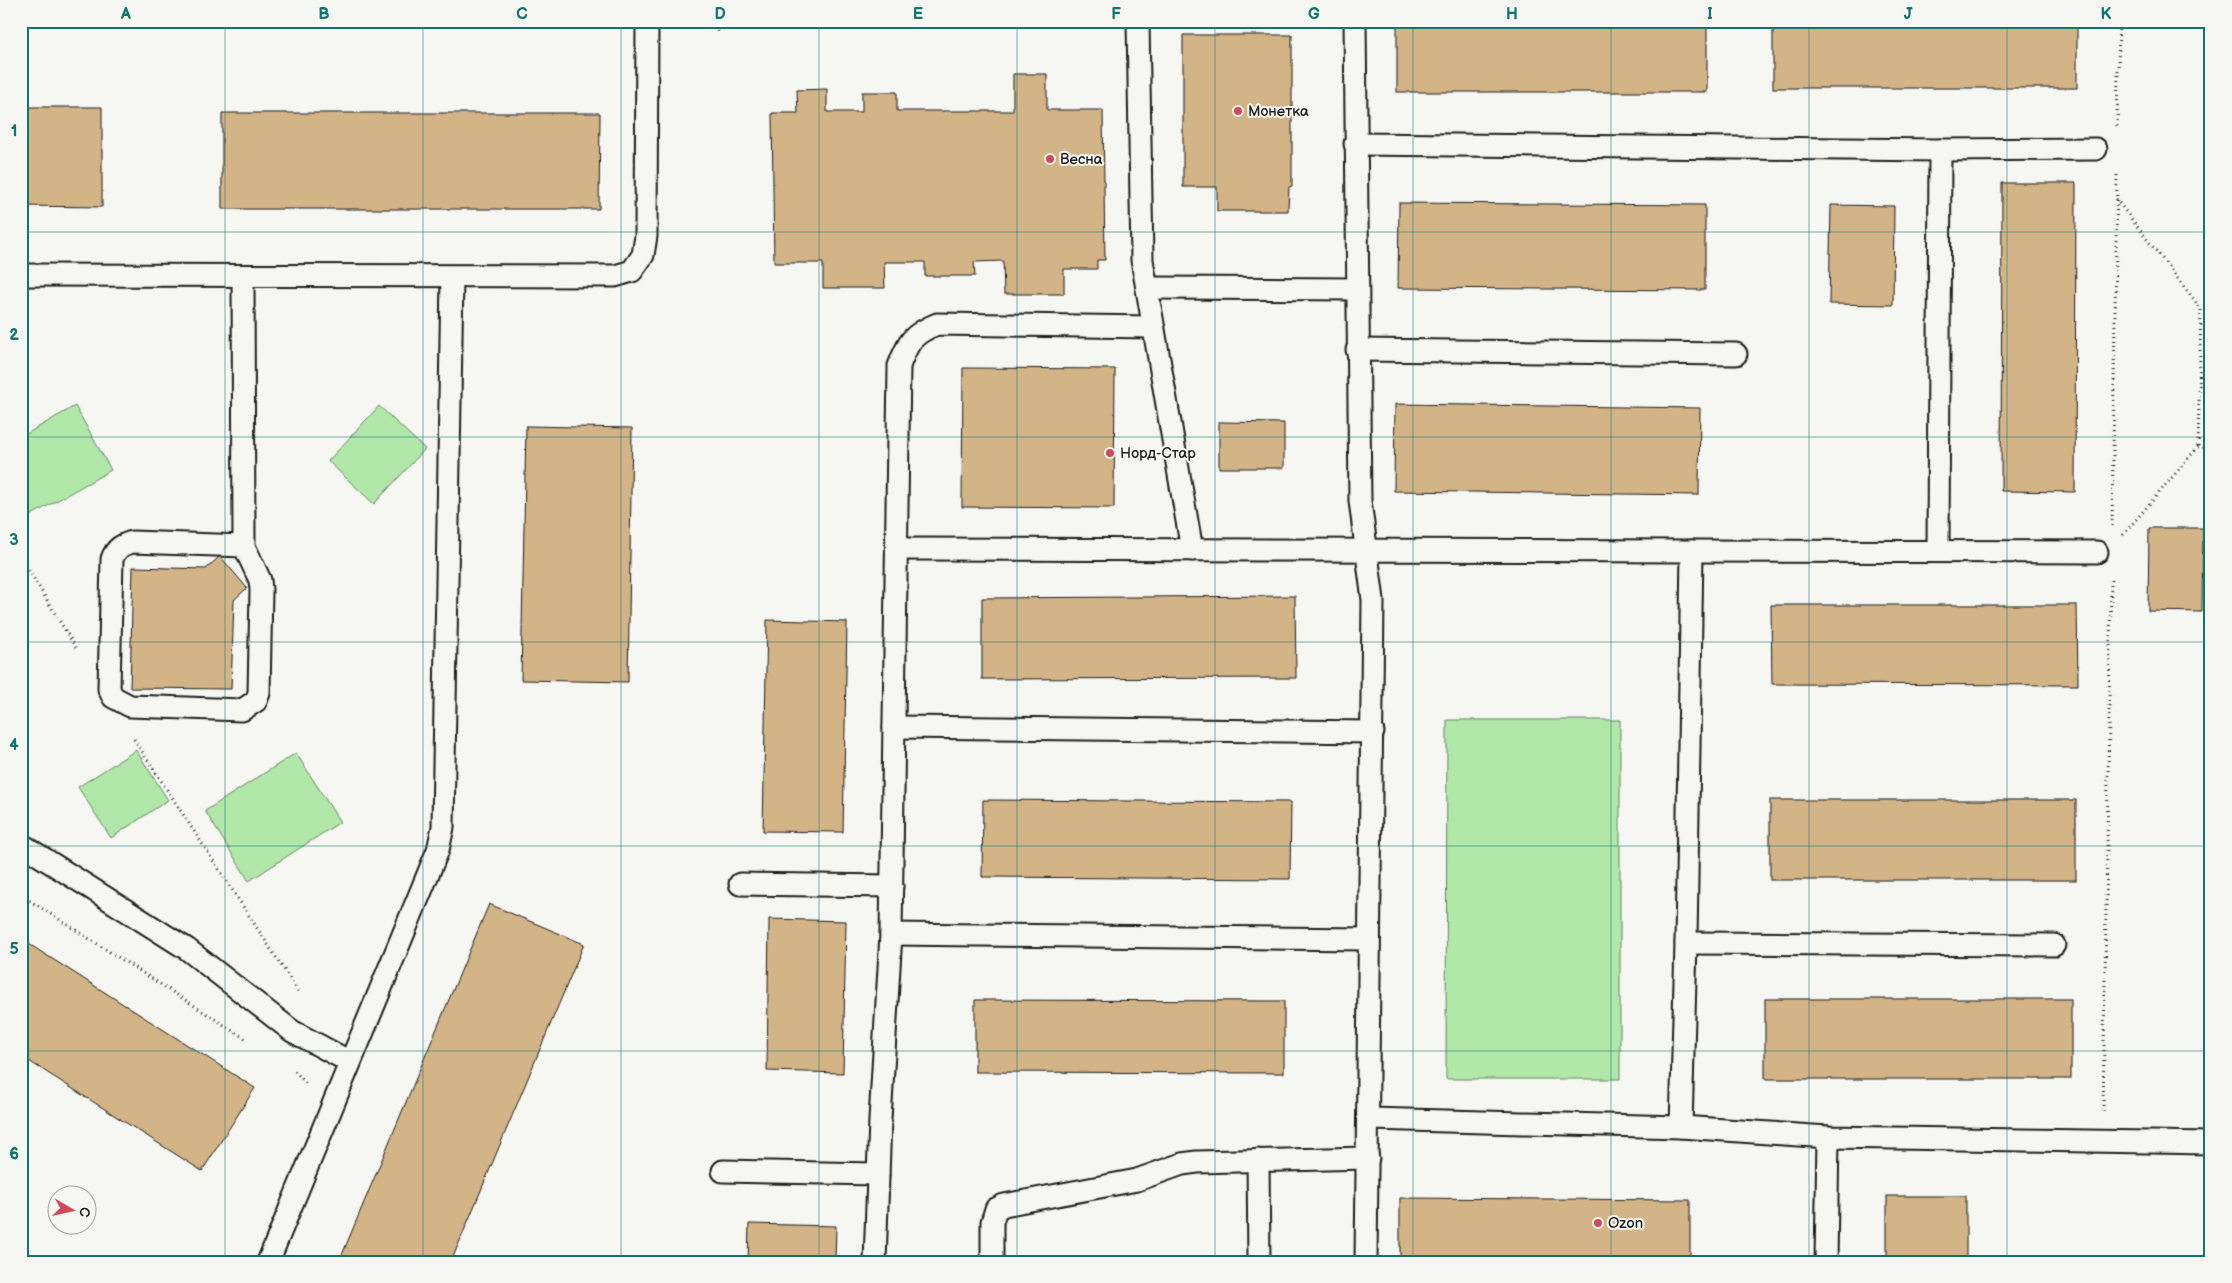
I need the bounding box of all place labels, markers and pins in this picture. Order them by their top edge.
place label: Монетка [1248,102,1309,121]
marker: Монетка [1232,105,1244,117]
place label: Весна [1060,150,1103,169]
marker: Весна [1044,153,1056,165]
place label: Норд-Стар [1120,444,1196,463]
marker: Норд-Стар [1104,447,1116,459]
place label: Ozon [1608,1214,1643,1233]
marker: Ozon [1592,1217,1604,1229]

